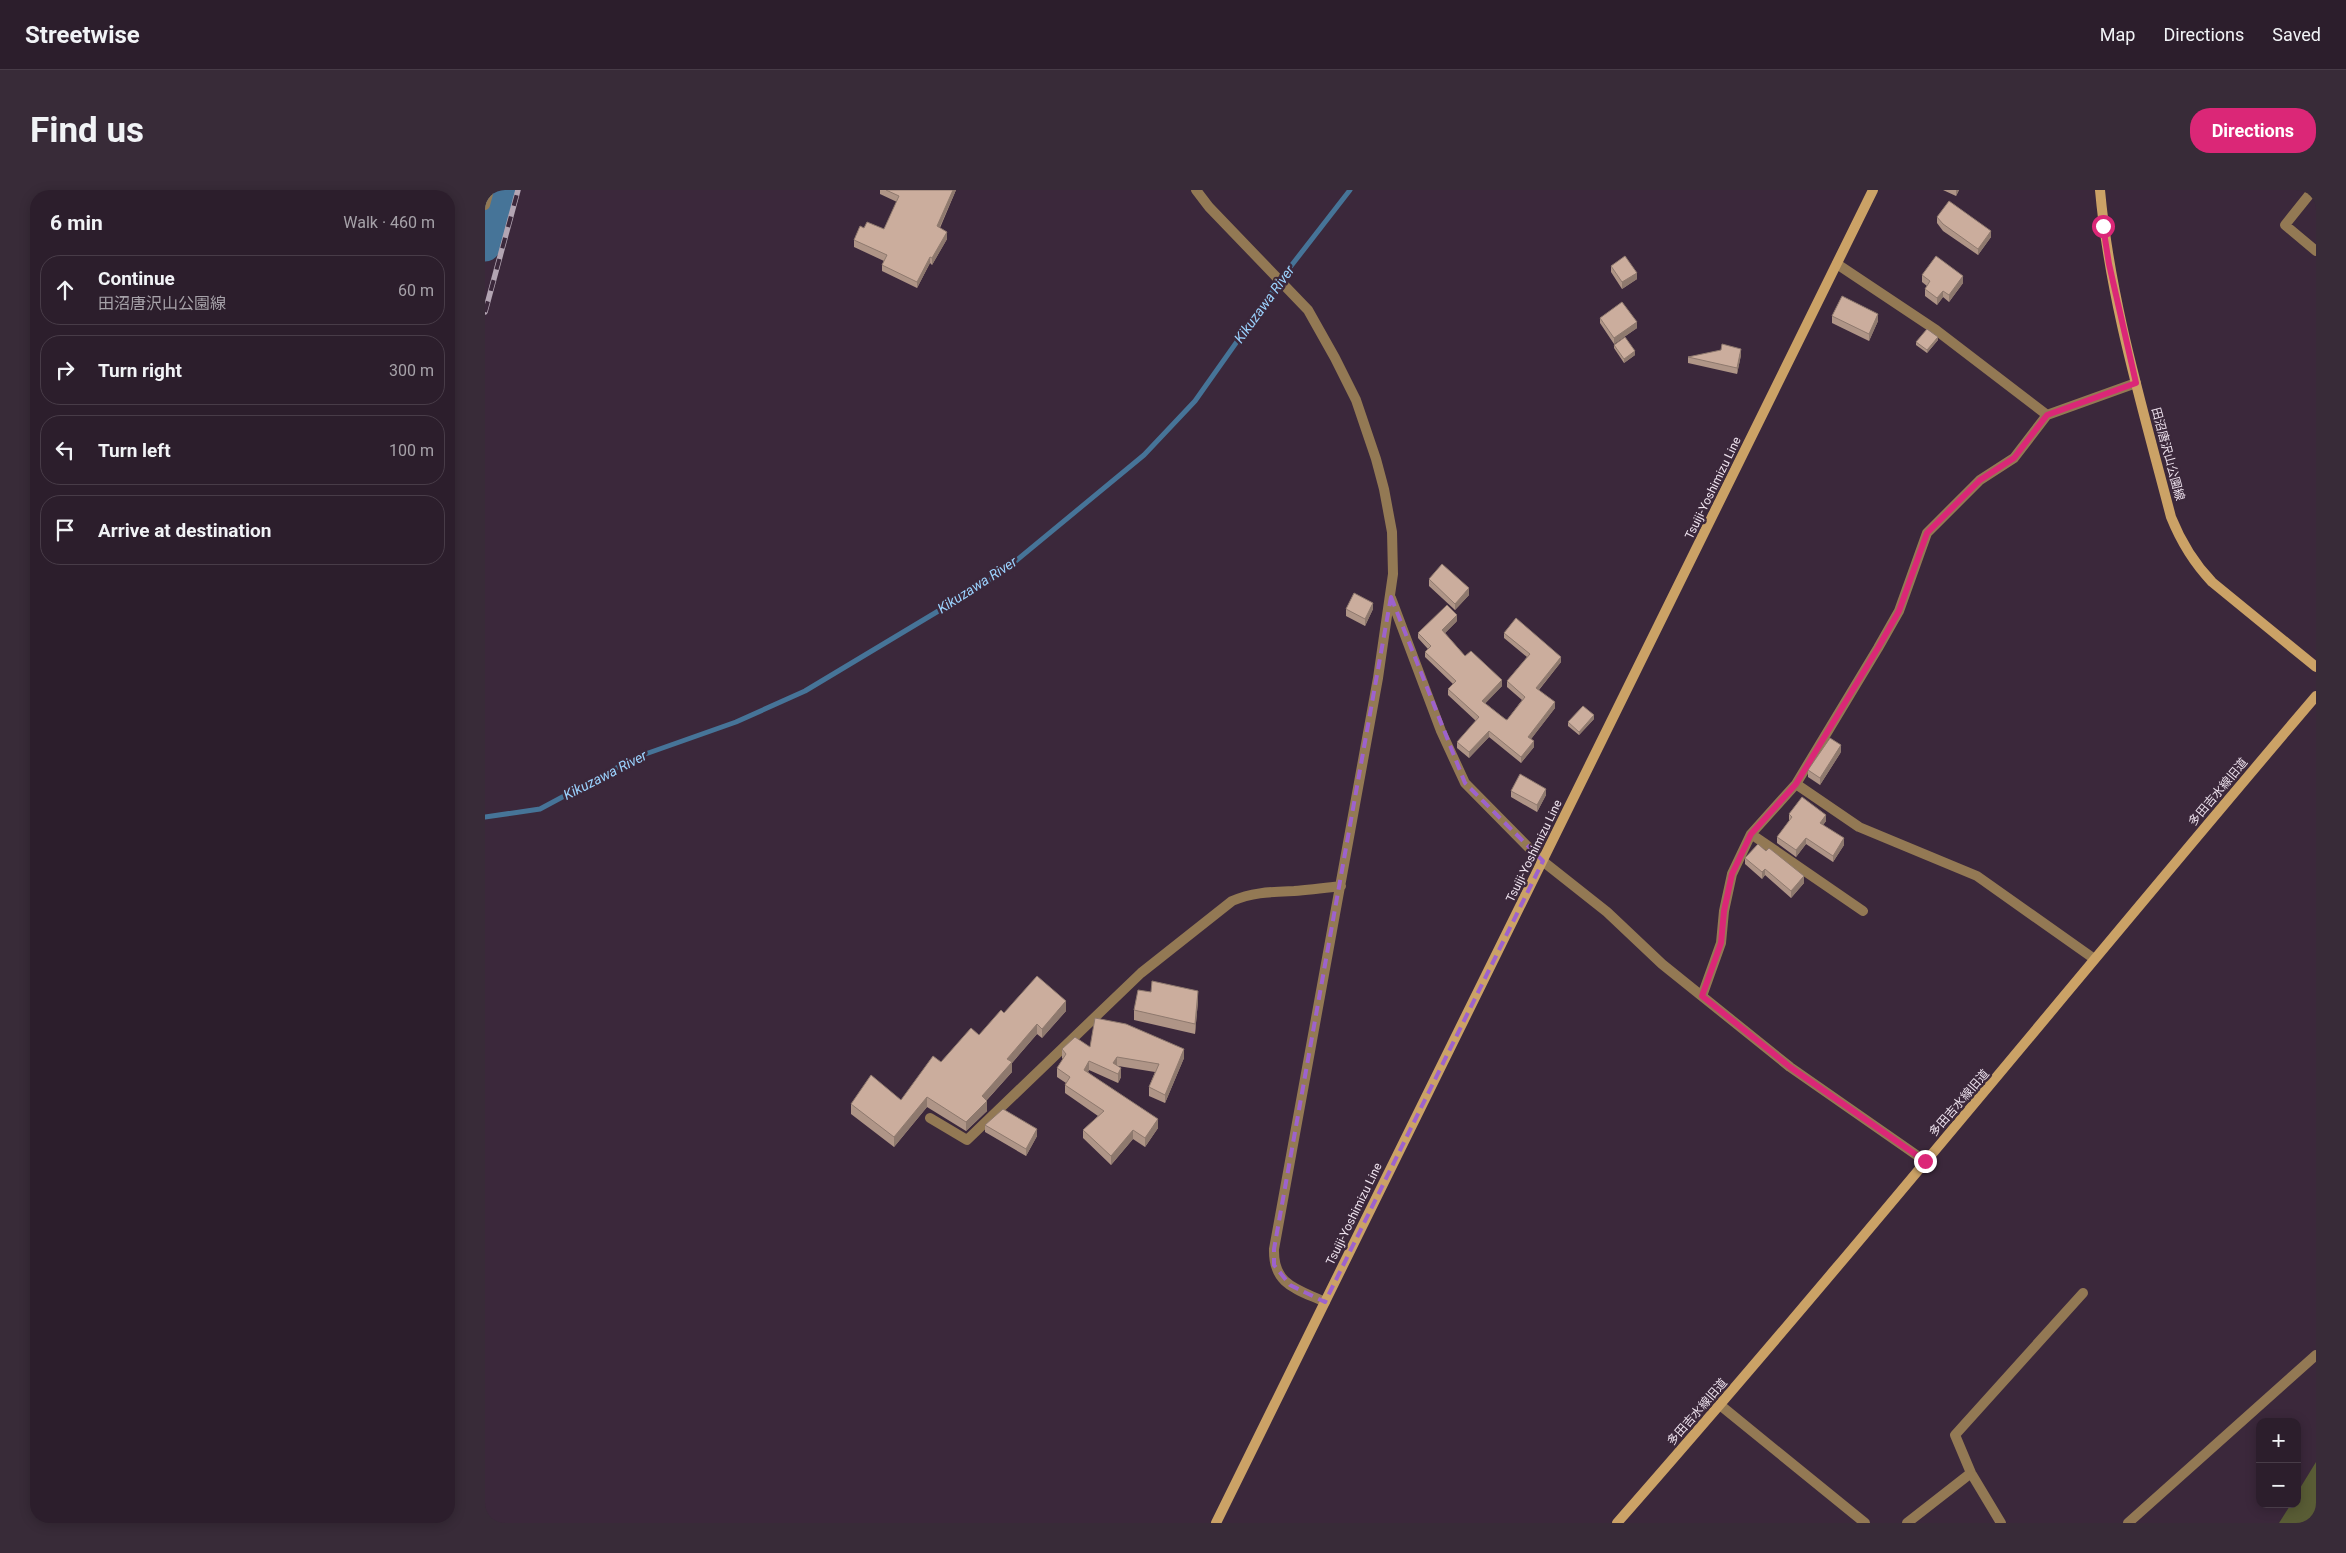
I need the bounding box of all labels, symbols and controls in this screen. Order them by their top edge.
text: Streetwise [25,21,140,49]
text: Map [2100,24,2135,45]
text: Directions [2163,24,2244,45]
text: Saved [2272,24,2321,45]
button: Directions [2190,108,2316,153]
text: Find us [30,110,144,151]
text: 6 min [50,211,103,235]
text: Walk · 460 m [343,213,435,232]
route start [2092,215,2115,238]
water label: Kikuzawa River [1231,262,1298,346]
text: Continue [98,267,175,290]
icon: ahead [51,276,79,304]
text: 60 m [398,281,434,300]
text: 田沼唐沢山公園線 [98,294,226,313]
icon: right [51,356,79,384]
text: Turn right [98,359,182,382]
text: 300 m [389,361,434,380]
street label: 田沼唐沢山公園線 [2149,406,2187,502]
street label: Tsuiji-Yoshimizu Line [1682,435,1744,541]
icon: left [51,436,79,464]
text: Turn left [98,439,171,462]
text: 100 m [389,441,434,460]
icon: arrive [51,516,79,544]
text: Arrive at destination [98,519,271,542]
water label: Kikuzawa River [934,553,1020,617]
water label: Kikuzawa River [561,747,650,803]
street label: 多田吉水線旧道 [2186,755,2250,829]
street label: Tsuiji-Yoshimizu Line [1503,798,1565,904]
street label: 多田吉水線旧道 [1926,1067,1992,1139]
route end [1914,1150,1937,1173]
street label: Tsuiji-Yoshimizu Line [1323,1161,1385,1267]
street label: 多田吉水線旧道 [1664,1376,1730,1448]
map controls [2256,1418,2301,1508]
button: + [2256,1418,2301,1463]
button: − [2256,1463,2301,1508]

